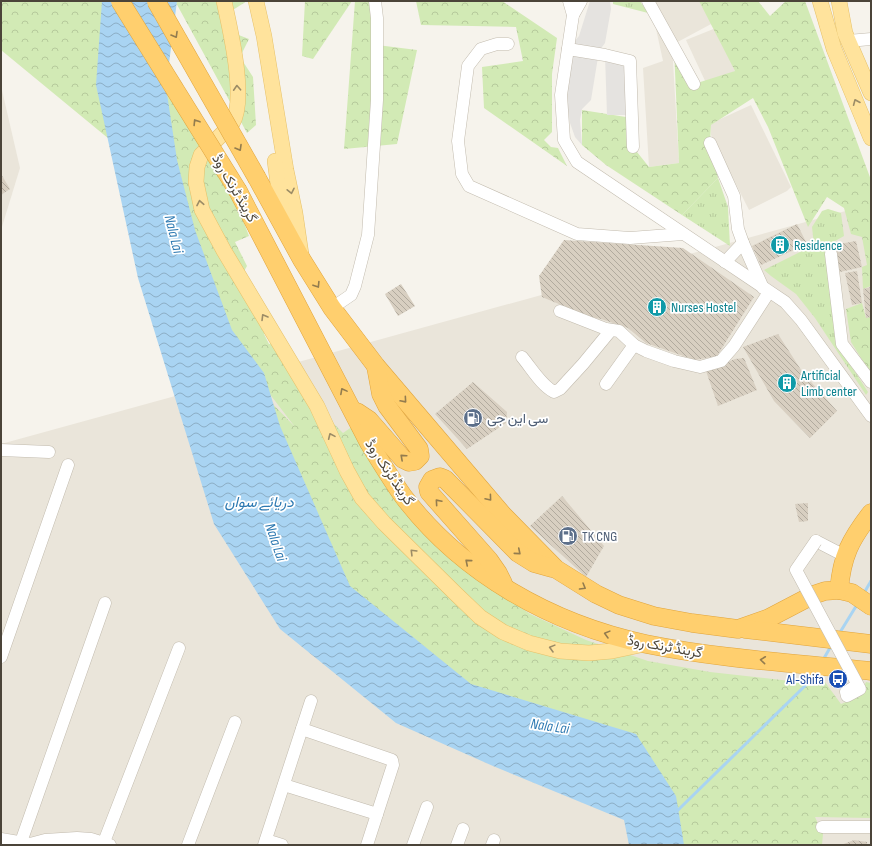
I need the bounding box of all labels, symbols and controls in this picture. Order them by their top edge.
one-way arrow [171,31,178,38]
one-way arrow [233,85,242,91]
one-way arrow [853,99,861,107]
one-way arrow [193,119,200,126]
one-way arrow [235,144,242,151]
street label: گرینڈ ٹرنک روڈ [208,151,261,225]
one-way arrow [286,188,294,194]
one-way arrow [197,200,205,206]
water label: Nala Lai [160,213,188,256]
building icon: Residence [769,234,791,256]
place label: Residence [794,237,842,254]
one-way arrow [313,281,320,288]
building icon: Nurses Hostel [646,296,668,318]
place label: Nurses Hostel [671,299,736,316]
one-way arrow [261,314,268,321]
place label: Artificial Limb center [800,367,857,400]
building icon: Artificial Limb center [776,372,798,394]
one-way arrow [340,388,348,395]
one-way arrow [400,395,407,402]
fuel station icon: سی این جی [462,407,484,429]
place label: سی این جی [487,410,548,427]
one-way arrow [328,432,336,440]
street label: گرینڈ ٹرنک روڈ [361,436,418,508]
one-way arrow [400,454,408,462]
water label: دریائے سواں [224,493,294,512]
one-way arrow [485,494,492,501]
one-way arrow [436,500,443,507]
water label: Nala Lai [260,521,291,565]
fuel station icon: TK CNG [557,525,579,547]
place label: TK CNG [582,528,617,545]
one-way arrow [514,547,521,554]
one-way arrow [410,549,418,557]
one-way arrow [466,559,473,566]
one-way arrow [579,582,586,589]
one-way arrow [604,630,611,639]
street label: گرینڈ ٹرنک روڈ [626,632,704,661]
one-way arrow [548,645,555,653]
one-way arrow [760,656,766,665]
bus stop icon: Al-Shifa [827,668,849,690]
place label: Al-Shifa [785,671,824,688]
water label: Nala Lai [529,714,572,739]

